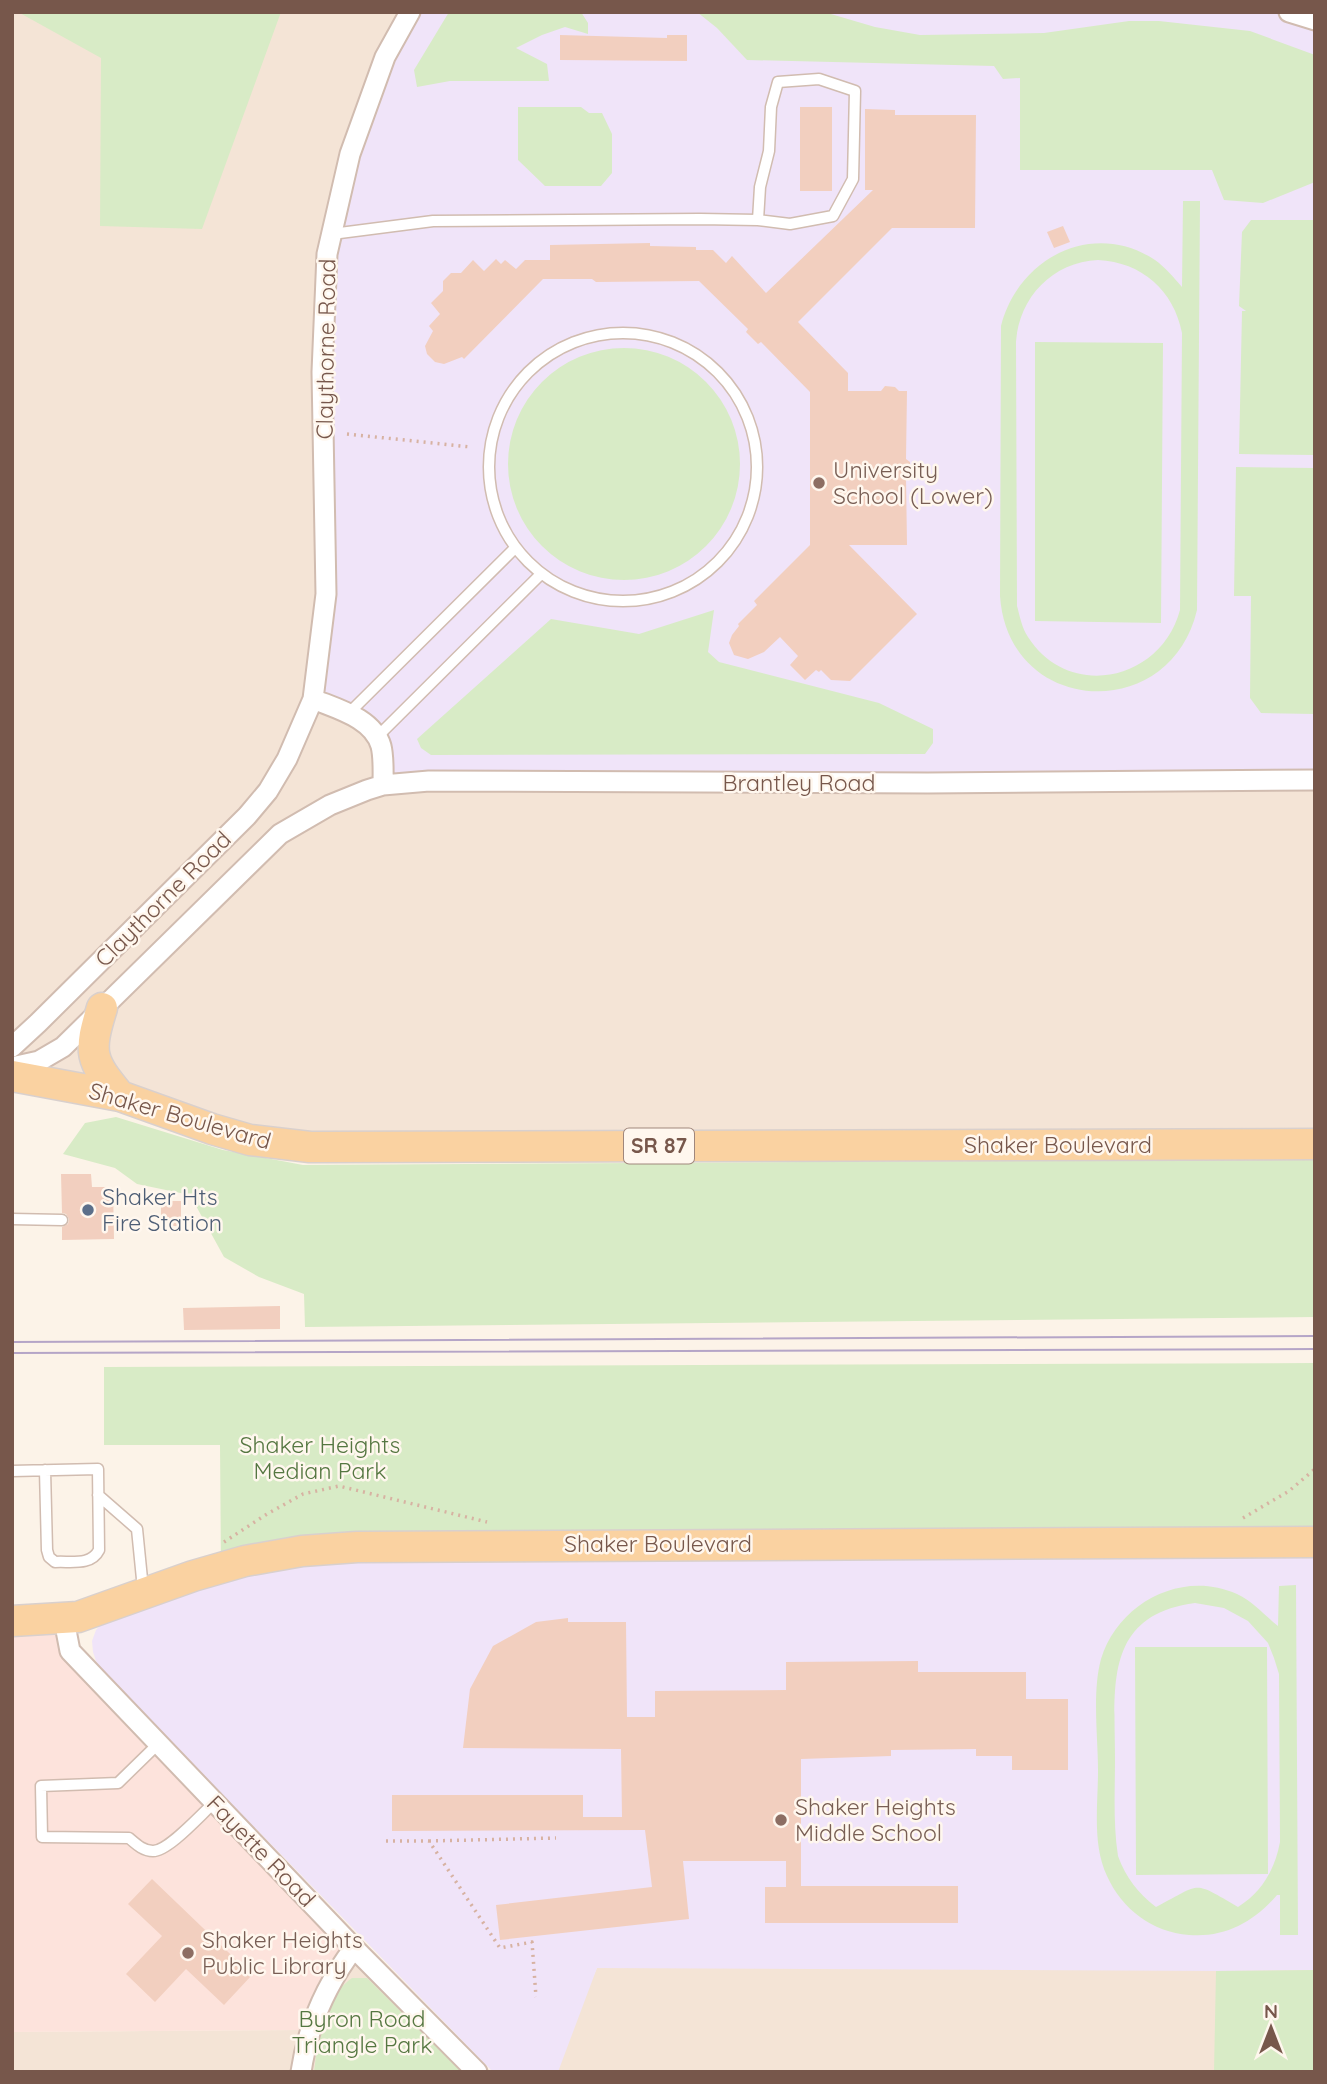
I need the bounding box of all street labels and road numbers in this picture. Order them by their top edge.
street label: Claythorne Road [309,258,342,440]
street label: Brantley Road [723,768,875,797]
street label: Claythorne Road [89,825,237,973]
street label: Shaker Boulevard [86,1076,275,1155]
road number: SR 87 [624,1128,694,1164]
street label: Shaker Boulevard [964,1130,1152,1159]
street label: Shaker Boulevard [564,1529,752,1558]
street label: Fayette Road [201,1789,322,1913]

